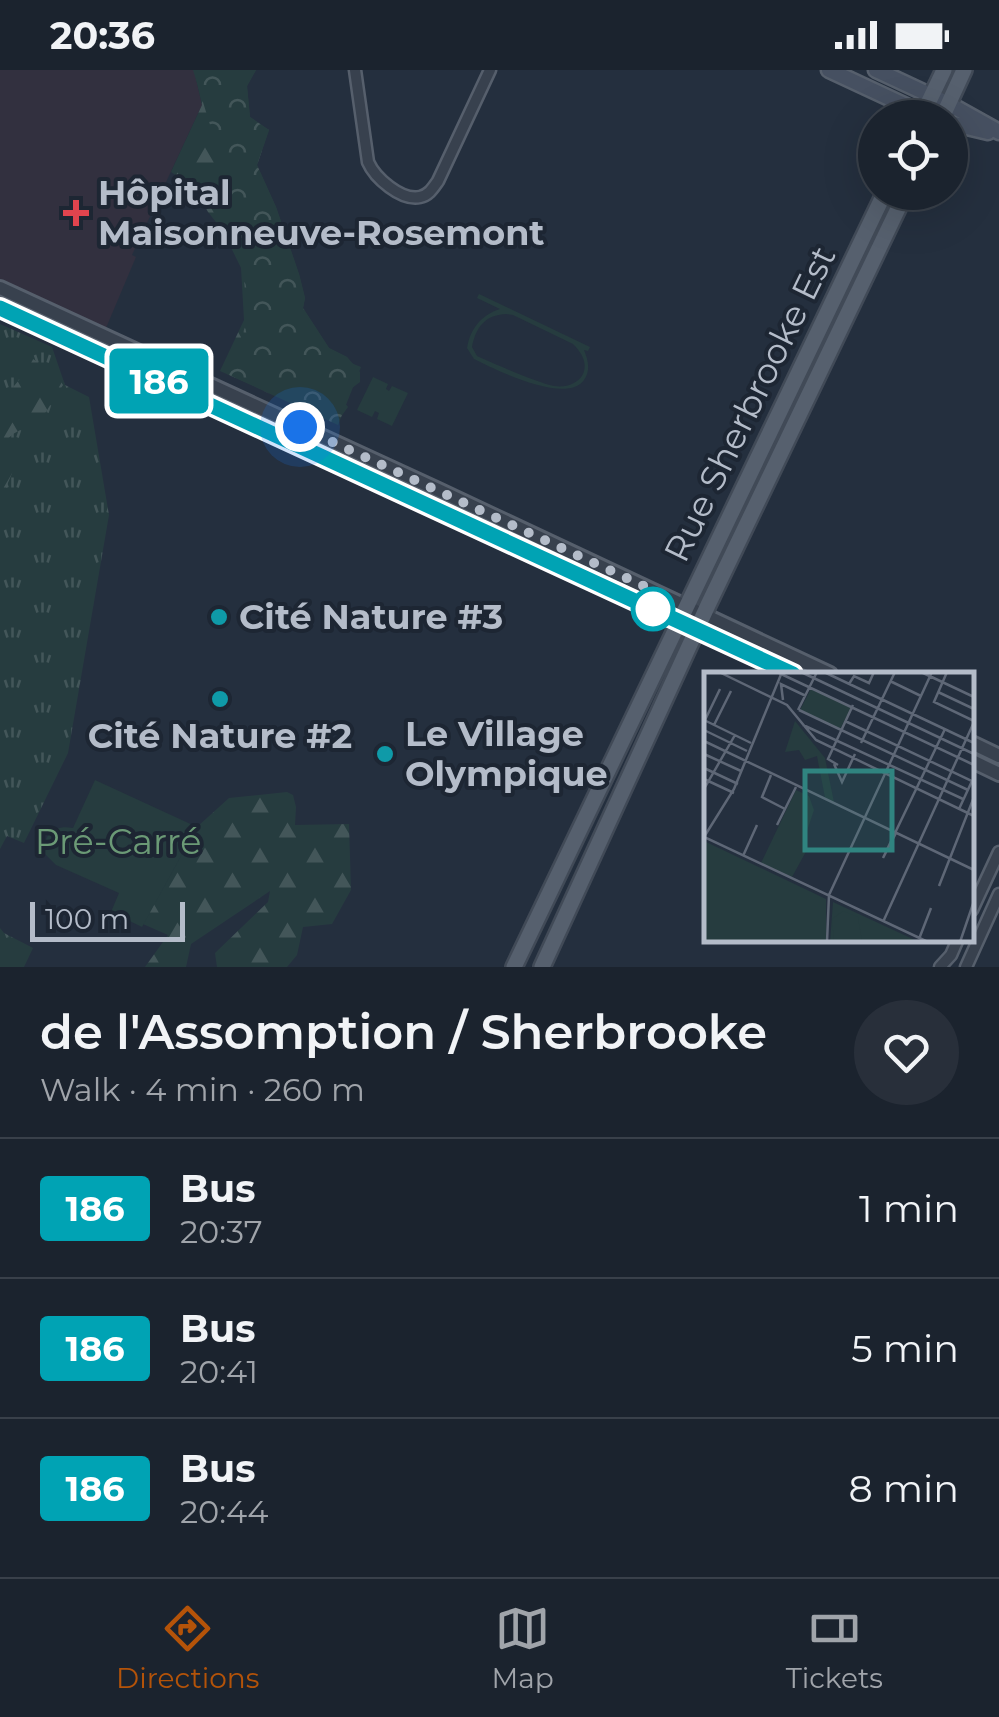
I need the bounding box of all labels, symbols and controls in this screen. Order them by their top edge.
text: 20:36 [50,12,155,59]
map controls [858,100,968,210]
button: locate [858,100,968,210]
place label: Hôpital Maisonneuve-Rosemont [98,171,545,254]
marker: Hôpital Maisonneuve-Rosemont [63,200,89,226]
street label: Rue Sherbrooke Est [655,239,845,568]
line badge: 186 [102,348,216,414]
text: 186 [129,360,189,403]
your location [275,402,325,452]
unlabelled marker [632,588,674,630]
place label: Cité Nature #3 [239,595,503,638]
marker: Cité Nature #3 [208,606,230,628]
inset map [704,672,974,942]
marker: Cité Nature #2 [209,688,231,710]
place label: Le Village Olympique [405,712,608,795]
place label: Cité Nature #2 [88,714,352,757]
marker: Le Village Olympique [374,743,396,765]
park label: Pré-Carré [35,820,201,863]
scale bar [30,897,185,941]
text: 100 m [45,902,129,936]
button: heart [854,1000,959,1105]
text: de l'Assomption / Sherbrooke [40,1003,767,1061]
text: Walk · 4 min · 260 m [40,1070,365,1109]
text: Bus [180,1165,255,1212]
text: 1 min [859,1185,959,1232]
text: 186 [65,1187,125,1230]
text: 20:37 [180,1212,263,1251]
text: Bus [180,1305,255,1352]
text: 5 min [851,1325,959,1372]
text: 186 [65,1327,125,1370]
text: 20:41 [180,1352,258,1391]
text: Bus [180,1445,255,1492]
text: 8 min [849,1465,959,1512]
text: 186 [65,1467,125,1510]
text: 20:44 [180,1492,268,1531]
tab: Directions [116,1601,259,1695]
tab: Map [491,1601,554,1695]
tab: Tickets [786,1601,883,1695]

